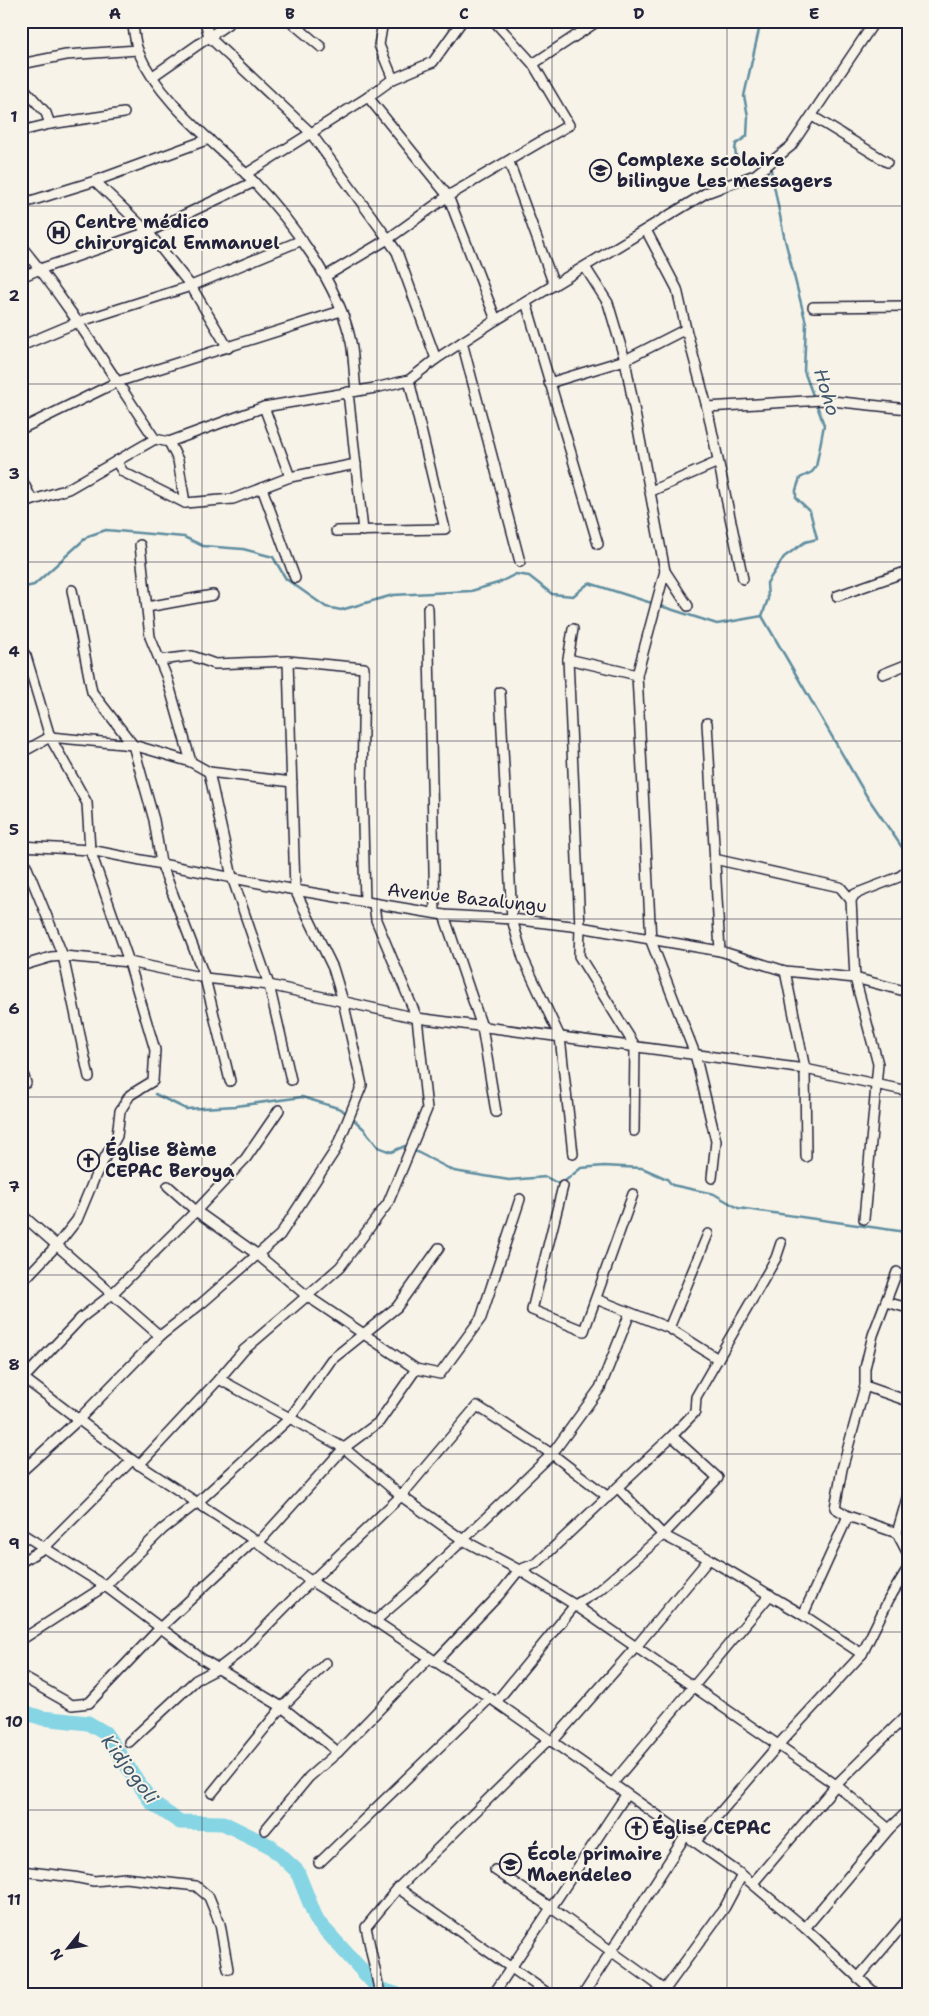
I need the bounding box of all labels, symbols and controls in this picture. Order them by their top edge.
text: A [109,3,121,24]
text: B [285,3,295,24]
text: C [459,3,469,24]
text: D [633,3,645,24]
text: E [809,3,819,24]
text: 1 [10,106,18,127]
place label: Complexe scolaire bilingue Les messagers [617,148,832,193]
school or university icon: Complexe scolaire bilingue Les messagers [589,158,613,182]
place label: Centre médico chirurgical Emmanuel [75,210,279,255]
hospital icon: Centre médico chirurgical Emmanuel [47,220,71,244]
text: 2 [8,285,20,306]
water label: Hoho [808,365,846,419]
text: 3 [8,463,20,484]
text: 4 [8,641,20,662]
text: 5 [9,819,19,840]
street label: Avenue Bazalungu [386,878,548,918]
text: 6 [8,998,20,1019]
place label: Église 8ème CEPAC Beroya [105,1136,235,1183]
church icon: Église 8ème CEPAC Beroya [77,1148,101,1172]
text: 7 [8,1176,20,1197]
text: 8 [8,1354,20,1375]
text: 9 [8,1533,20,1554]
text: 10 [5,1711,23,1732]
water label: Kidjogoli [96,1729,165,1809]
place label: Église CEPAC [652,1814,771,1840]
church icon: Église CEPAC [624,1816,648,1840]
place label: École primaire Maendeleo [527,1840,663,1887]
school or university icon: École primaire Maendeleo [499,1852,523,1876]
text: 11 [7,1889,21,1910]
north arrow [42,1924,92,1974]
text: N [46,1945,67,1964]

